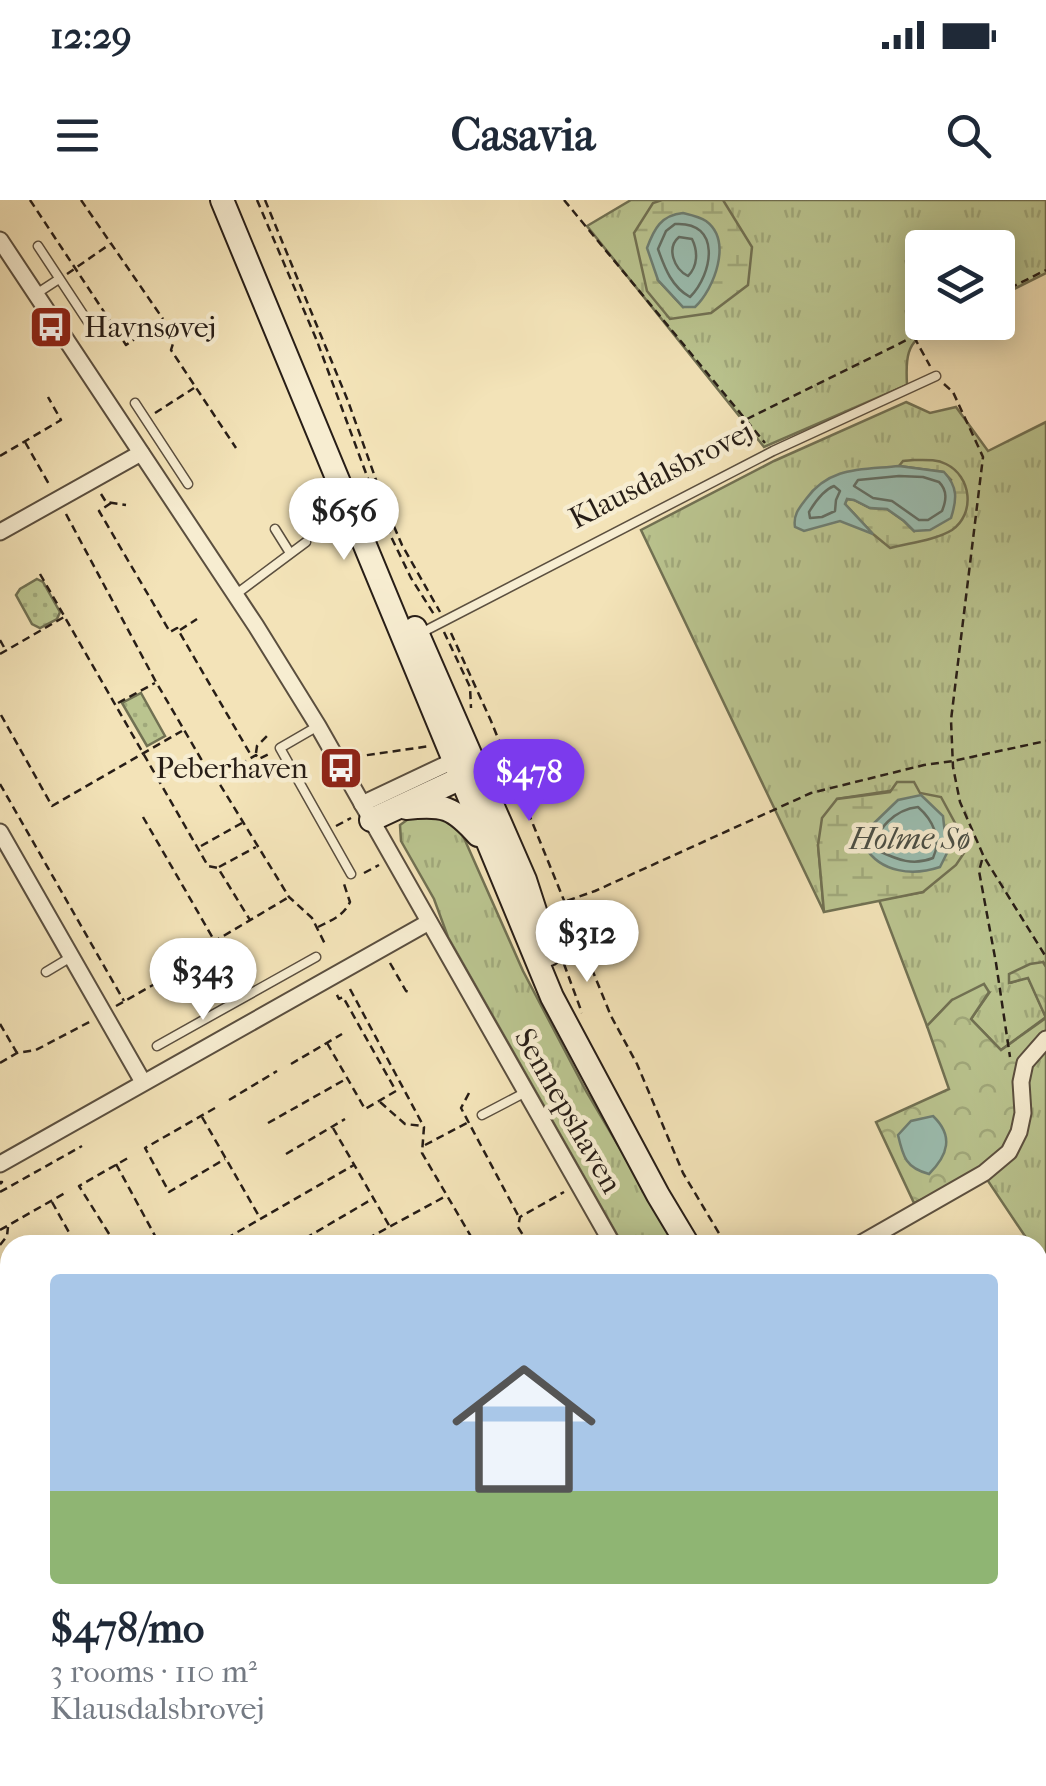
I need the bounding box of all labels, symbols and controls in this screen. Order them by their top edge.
text: 12:29 [50,13,132,58]
icon: menu [50,108,105,163]
icon: search [941,108,996,163]
text: Casavia [451,109,595,162]
map controls [905,230,1015,340]
button: layers [905,230,1015,340]
bus stop icon: Havnsøvej [28,304,74,350]
place label: Havnsøvej [84,310,216,345]
street label: Klausdalsbrovej [563,414,759,536]
pin: $656 [285,478,403,563]
text: $656 [311,492,377,529]
pin: $478 [470,739,588,824]
bus stop icon: Peberhaven [318,745,364,791]
place label: Peberhaven [156,751,309,786]
text: $478 [495,753,563,790]
water label: Holme Sø [848,820,970,857]
pin: $312 [528,900,646,985]
text: $312 [558,914,616,951]
pin: $343 [144,938,262,1023]
text: $343 [172,952,234,989]
street label: Sennepshaven [507,1023,629,1200]
icon: home [434,1339,614,1519]
text: $478/mo [50,1604,204,1653]
text: 3 rooms · 110 m² [50,1653,257,1690]
text: Klausdalsbrovej [50,1690,265,1727]

